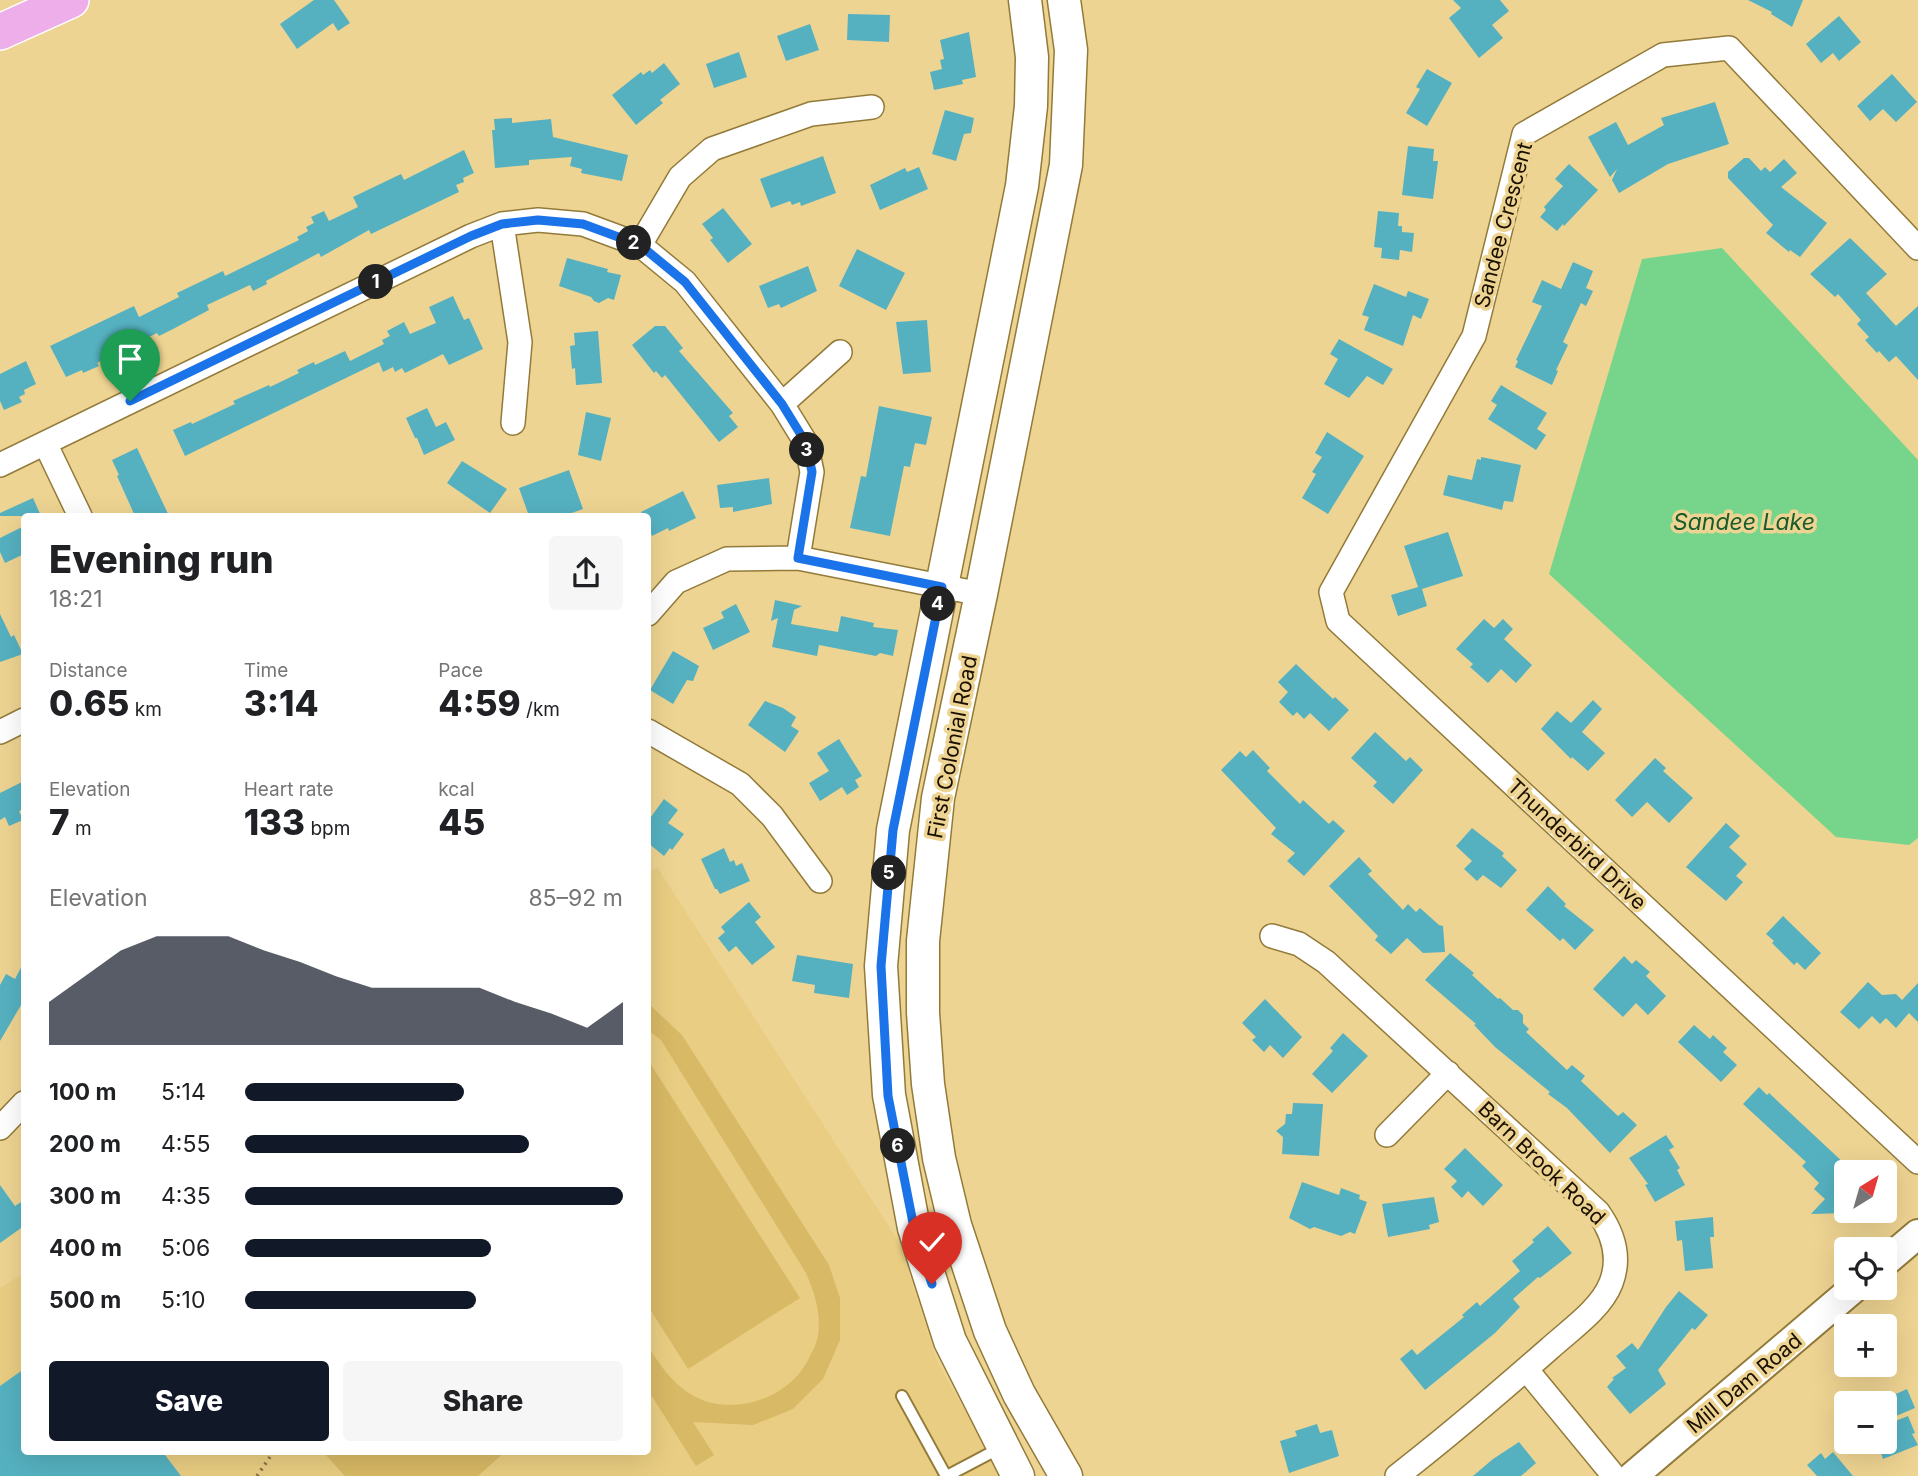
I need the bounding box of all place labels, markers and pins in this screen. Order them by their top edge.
pin: 2 [616,226,652,260]
pin: 1 [358,264,394,300]
pin [100,329,160,401]
pin: 3 [790,433,824,468]
pin: 4 [920,586,956,622]
pin: 5 [872,856,906,890]
pin: 6 [880,1128,916,1164]
pin [902,1212,962,1284]

